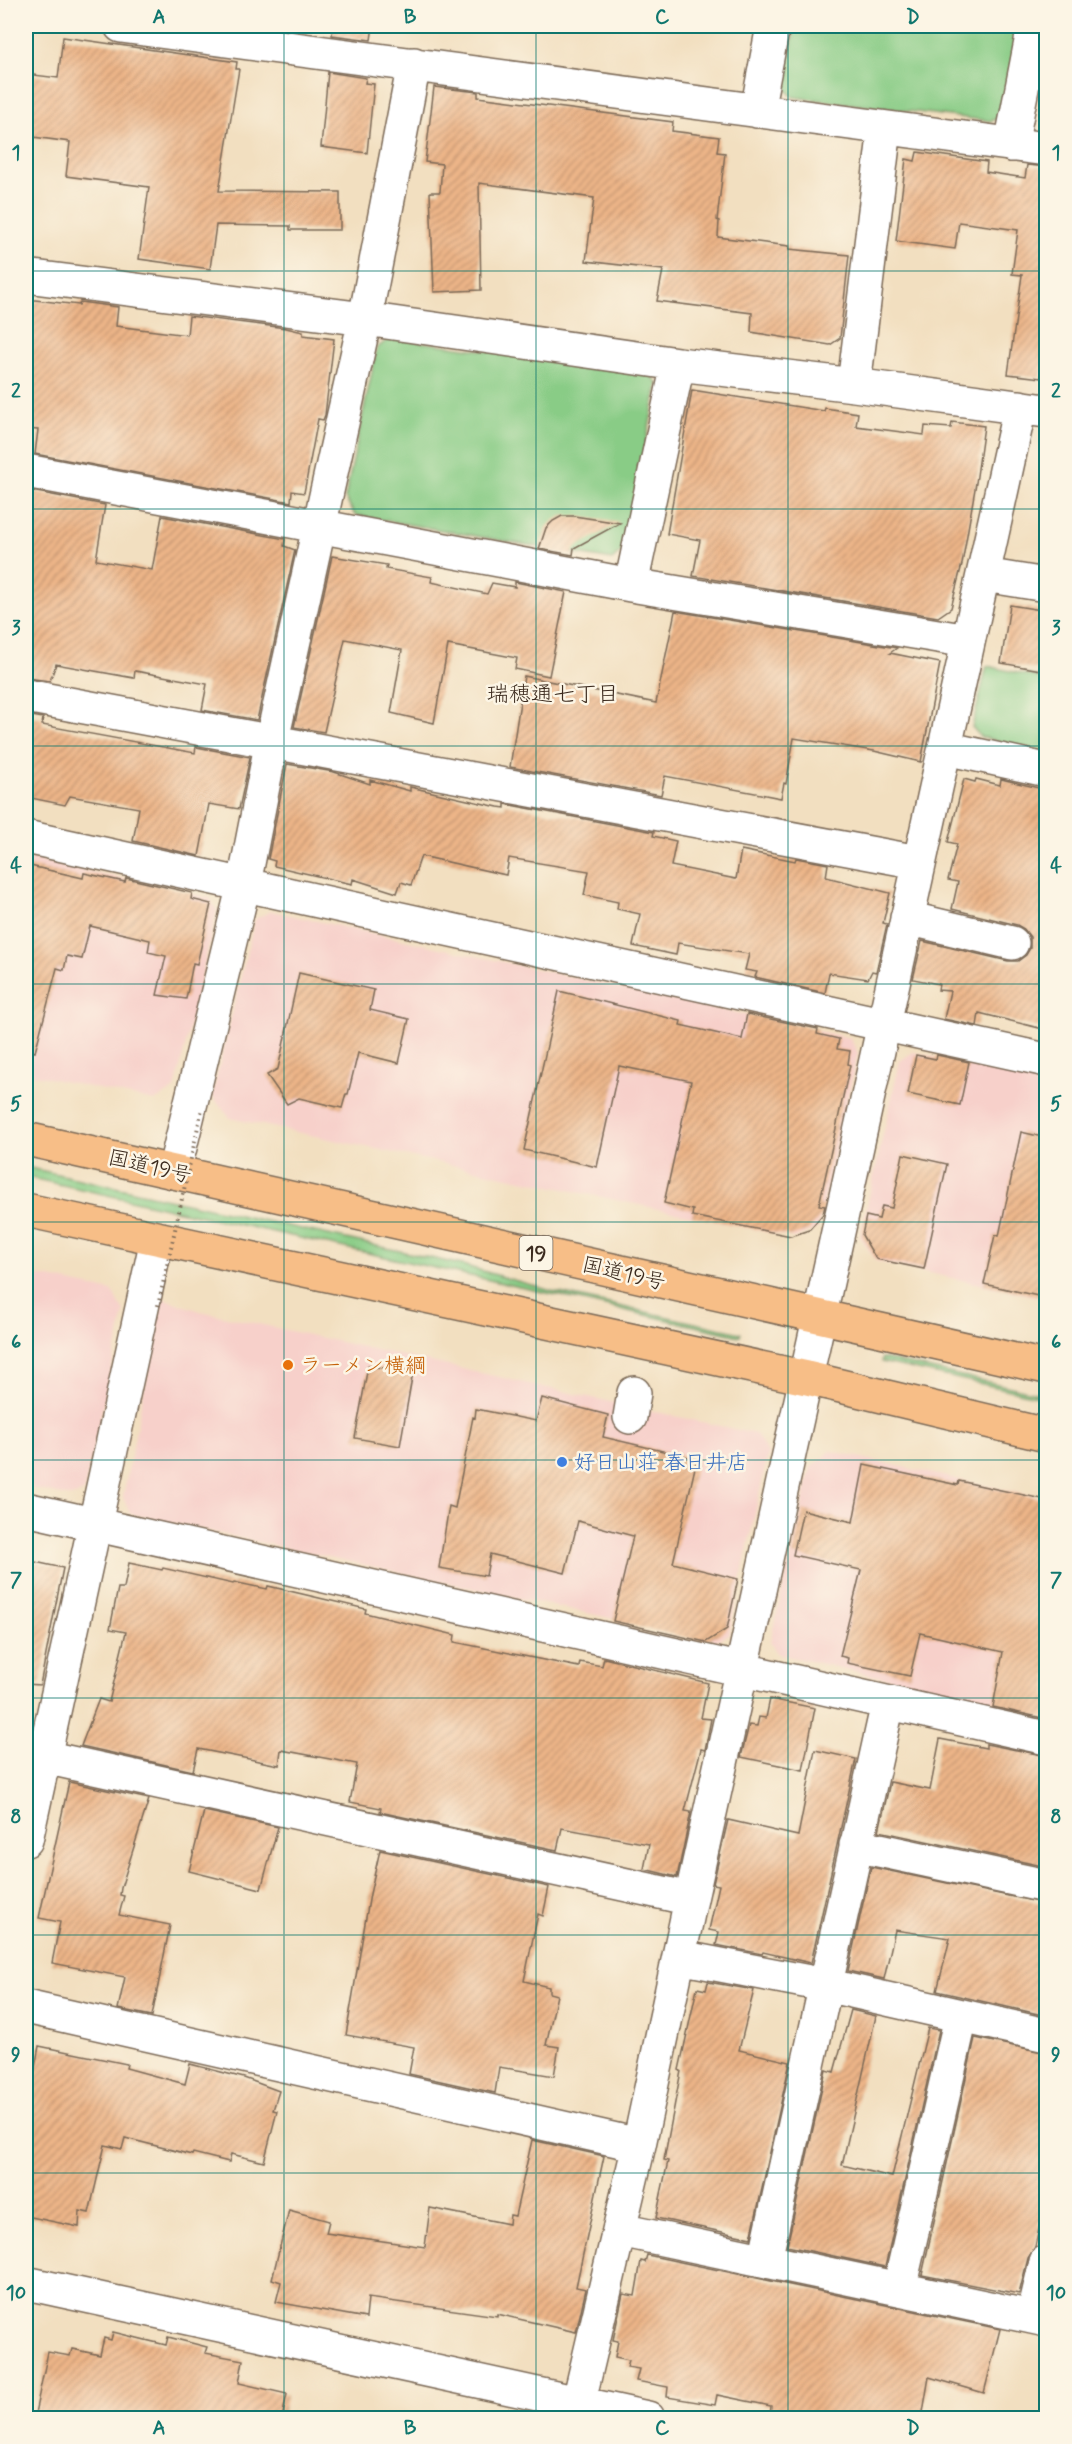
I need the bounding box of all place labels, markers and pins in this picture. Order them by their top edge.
place label: ラーメン横綱 [300,1352,426,1380]
marker: ラーメン横綱 [281,1358,295,1372]
place label: 好日山荘 春日井店 [574,1449,748,1477]
marker: 好日山荘 春日井店 [555,1455,569,1469]

